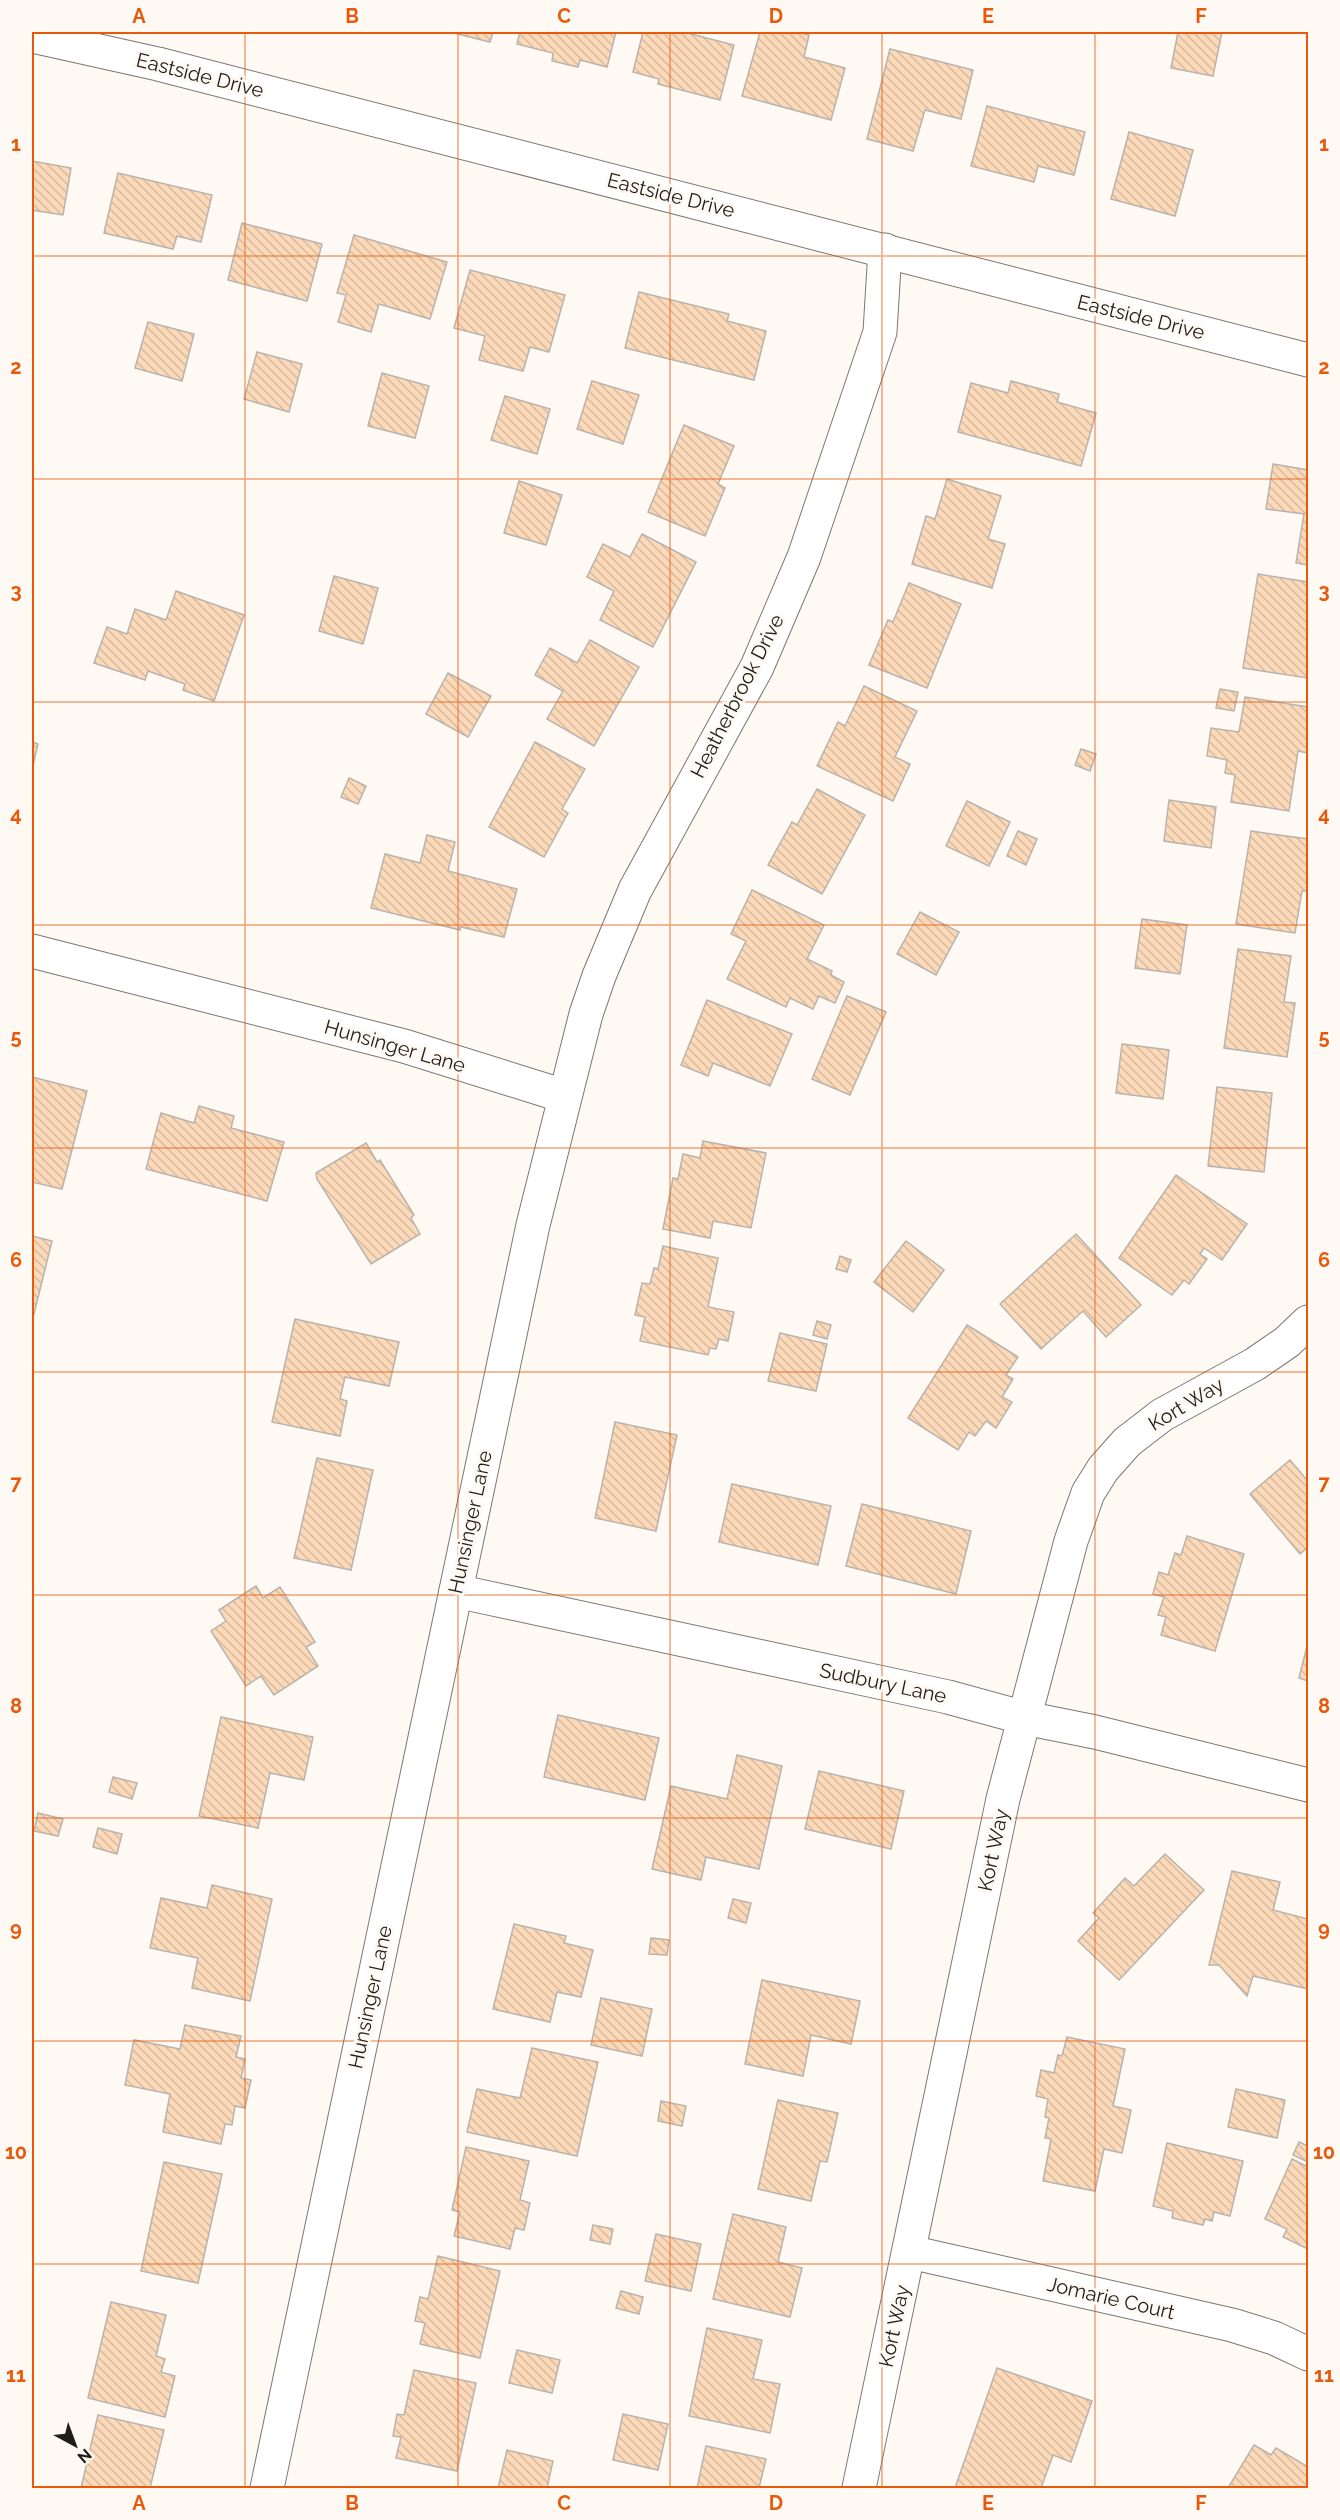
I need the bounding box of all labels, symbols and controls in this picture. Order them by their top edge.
text: A [132,4,146,28]
text: B [345,4,359,28]
text: C [557,4,571,28]
text: D [769,4,783,28]
text: E [982,4,994,28]
text: F [1195,4,1207,28]
street label: Eastside Drive [134,48,266,102]
text: 1 [11,132,21,156]
text: 1 [1319,132,1329,156]
street label: Eastside Drive [605,168,737,222]
street label: Eastside Drive [1075,290,1207,344]
text: 2 [10,355,22,379]
text: 2 [1318,355,1330,379]
text: 3 [10,579,22,603]
text: 3 [1318,579,1330,603]
street label: Heatherbrook Drive [685,610,789,782]
text: 4 [10,802,22,826]
text: 4 [1318,802,1330,826]
street label: Hunsinger Lane [322,1014,469,1078]
text: 5 [10,1025,22,1049]
text: 5 [1318,1025,1330,1049]
text: 6 [10,1248,22,1272]
text: 6 [1318,1248,1330,1272]
street label: Kort Way [1144,1372,1228,1436]
street label: Hunsinger Lane [443,1448,497,1596]
text: 7 [10,1471,22,1495]
text: 7 [1318,1471,1330,1495]
street label: Sudbury Lane [817,1658,949,1708]
text: 8 [10,1694,22,1718]
text: 8 [1318,1694,1330,1718]
street label: Kort Way [973,1806,1013,1893]
text: 9 [10,1917,22,1941]
text: 9 [1318,1917,1330,1941]
street label: Hunsinger Lane [343,1923,397,2071]
text: 10 [5,2140,27,2164]
text: 10 [1313,2140,1335,2164]
street label: Jomarie Court [1045,2272,1177,2324]
street label: Kort Way [874,2282,914,2369]
text: 11 [6,2363,26,2387]
text: 11 [1314,2363,1334,2387]
north arrow [45,2415,105,2475]
text: N [74,2445,95,2467]
text: A [132,2491,146,2515]
text: B [345,2491,359,2515]
text: C [557,2491,571,2515]
text: D [769,2491,783,2515]
text: E [982,2491,994,2515]
text: F [1195,2491,1207,2515]

